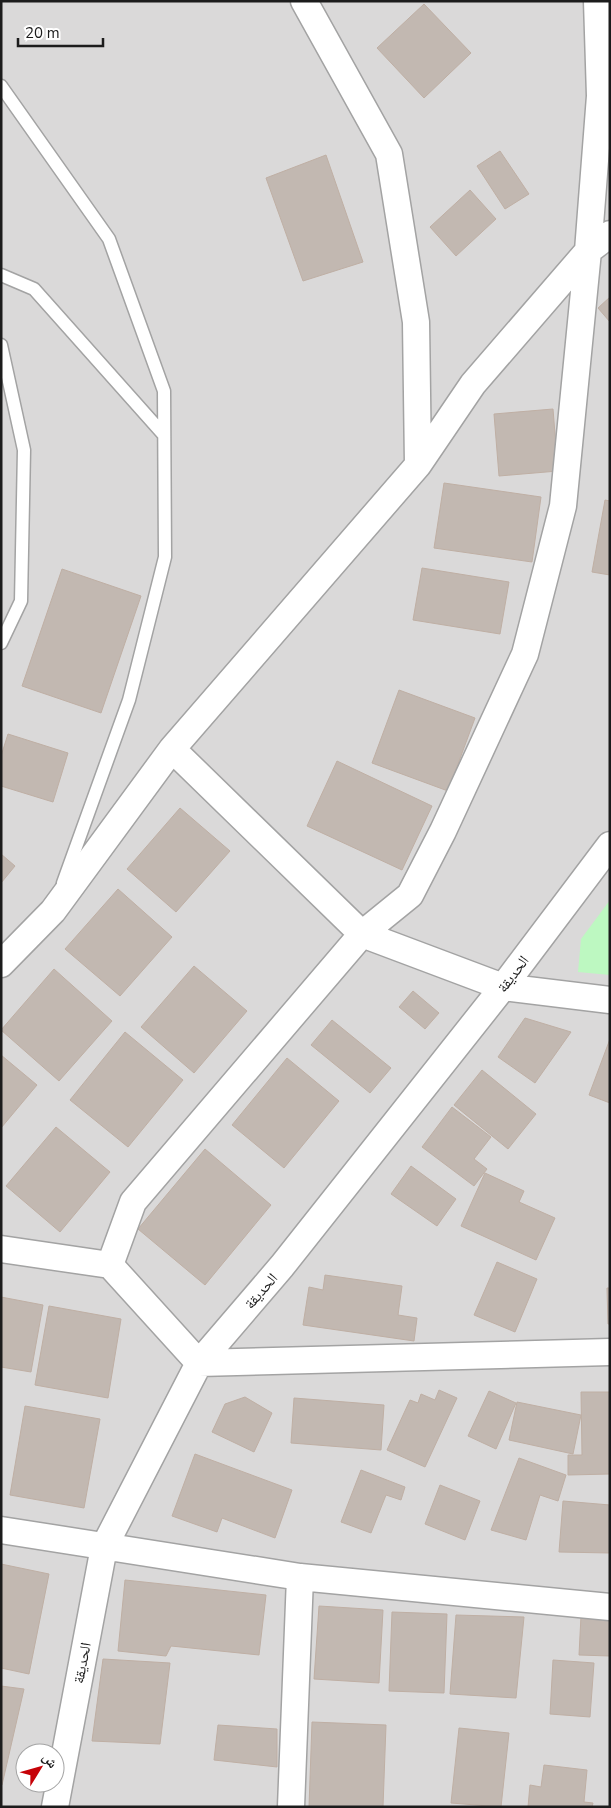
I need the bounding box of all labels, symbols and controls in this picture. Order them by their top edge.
scale bar [18,15,102,47]
text: 20 m [25,23,60,43]
street label: الحديقة [492,951,534,997]
street label: الحديقة [240,1269,282,1313]
street label: الحديقة [68,1641,96,1685]
north arrow [15,1743,65,1793]
text: ش [38,1749,62,1772]

